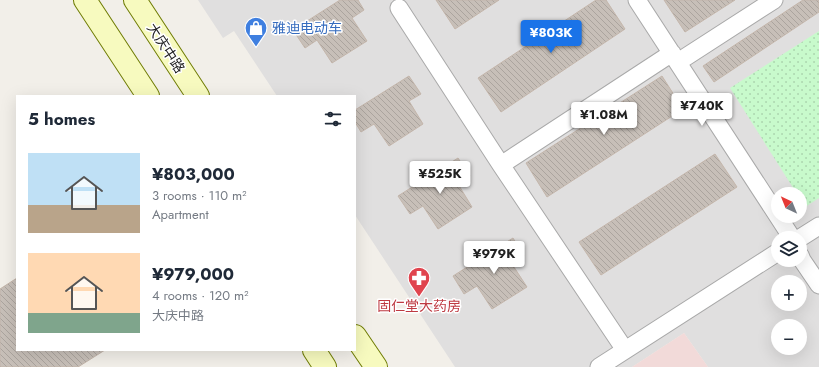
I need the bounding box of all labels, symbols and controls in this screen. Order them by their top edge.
shop icon: 雅迪电动车 [243,15,269,48]
place label: 雅迪电动车 [272,18,342,38]
street label: 大庆中路 [142,19,190,77]
pin: ¥803K [523,20,579,54]
text: ¥803K [530,23,572,42]
pin: ¥740K [674,93,730,127]
text: ¥740K [680,96,724,115]
pin: ¥1.08M [571,102,637,136]
text: ¥1.08M [580,105,628,124]
text: 5 homes [28,107,95,131]
icon: filters [322,108,344,130]
pin: ¥525K [412,161,468,195]
text: ¥803,000 [152,162,235,186]
text: ¥525K [418,164,462,183]
icon: home [60,169,108,217]
text: 3 rooms · 110 m² [152,186,247,205]
north arrow [771,187,807,223]
map controls [771,187,807,355]
text: Apartment [152,205,209,224]
button: layers [771,231,807,267]
pin: ¥979K [466,241,522,275]
text: ¥979K [473,244,515,263]
text: ¥979,000 [152,262,234,286]
pharmacy icon: 固仁堂大药房 [406,265,432,298]
icon: home [60,269,108,317]
button: + [771,275,807,311]
text: 4 rooms · 120 m² [152,286,249,305]
place label: 固仁堂大药房 [377,296,461,316]
text: 大庆中路 [152,306,204,325]
button: − [771,319,807,355]

